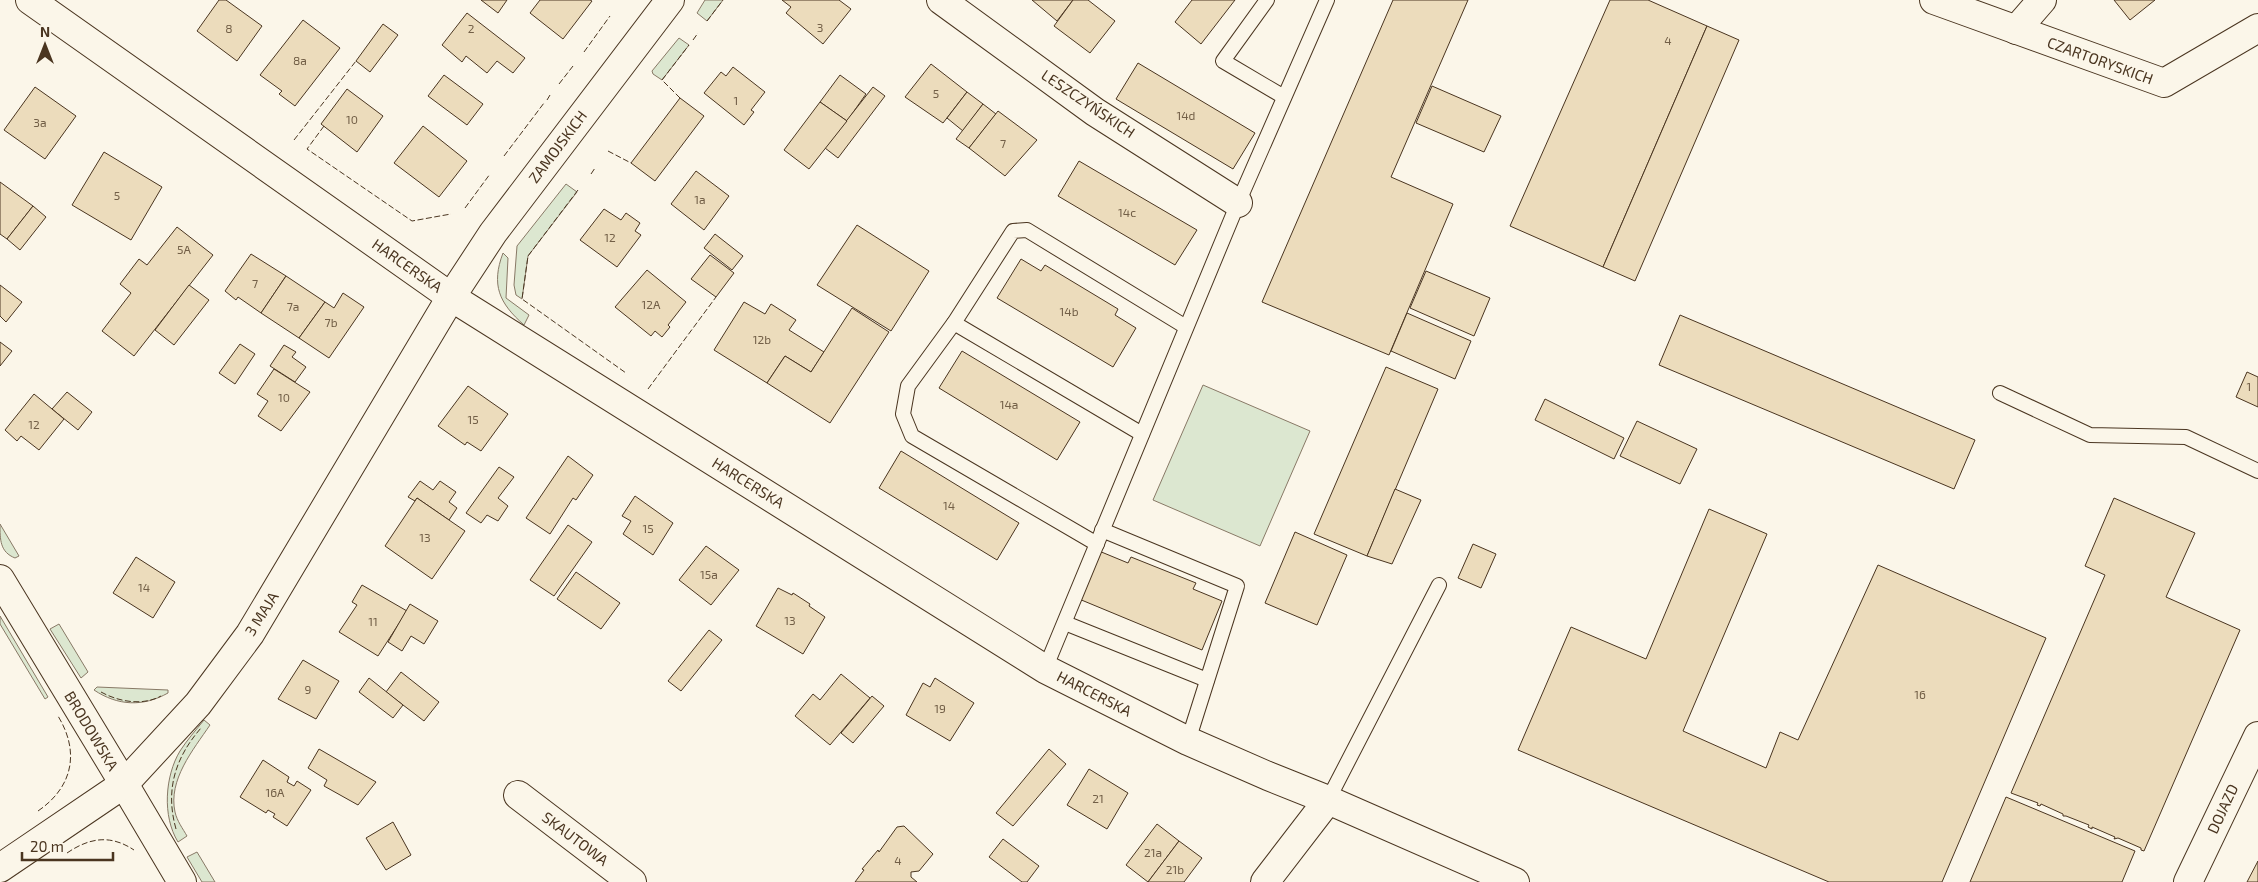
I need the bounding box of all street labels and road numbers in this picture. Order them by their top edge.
street label: CZARTORYSKICH [2045,33,2156,88]
street label: LESZCZYŃSKICH [1038,65,1139,141]
street label: ZAMOJSKICH [524,107,590,186]
street label: HARCERSKA [369,234,447,296]
street label: HARCERSKA [709,453,788,512]
street label: 3 MAJA [241,588,282,639]
street label: HARCERSKA [1054,667,1135,720]
street label: BRODOWSKA [61,688,123,774]
street label: DOJAZD [2203,781,2241,836]
street label: SKAUTOWA [539,807,613,869]

